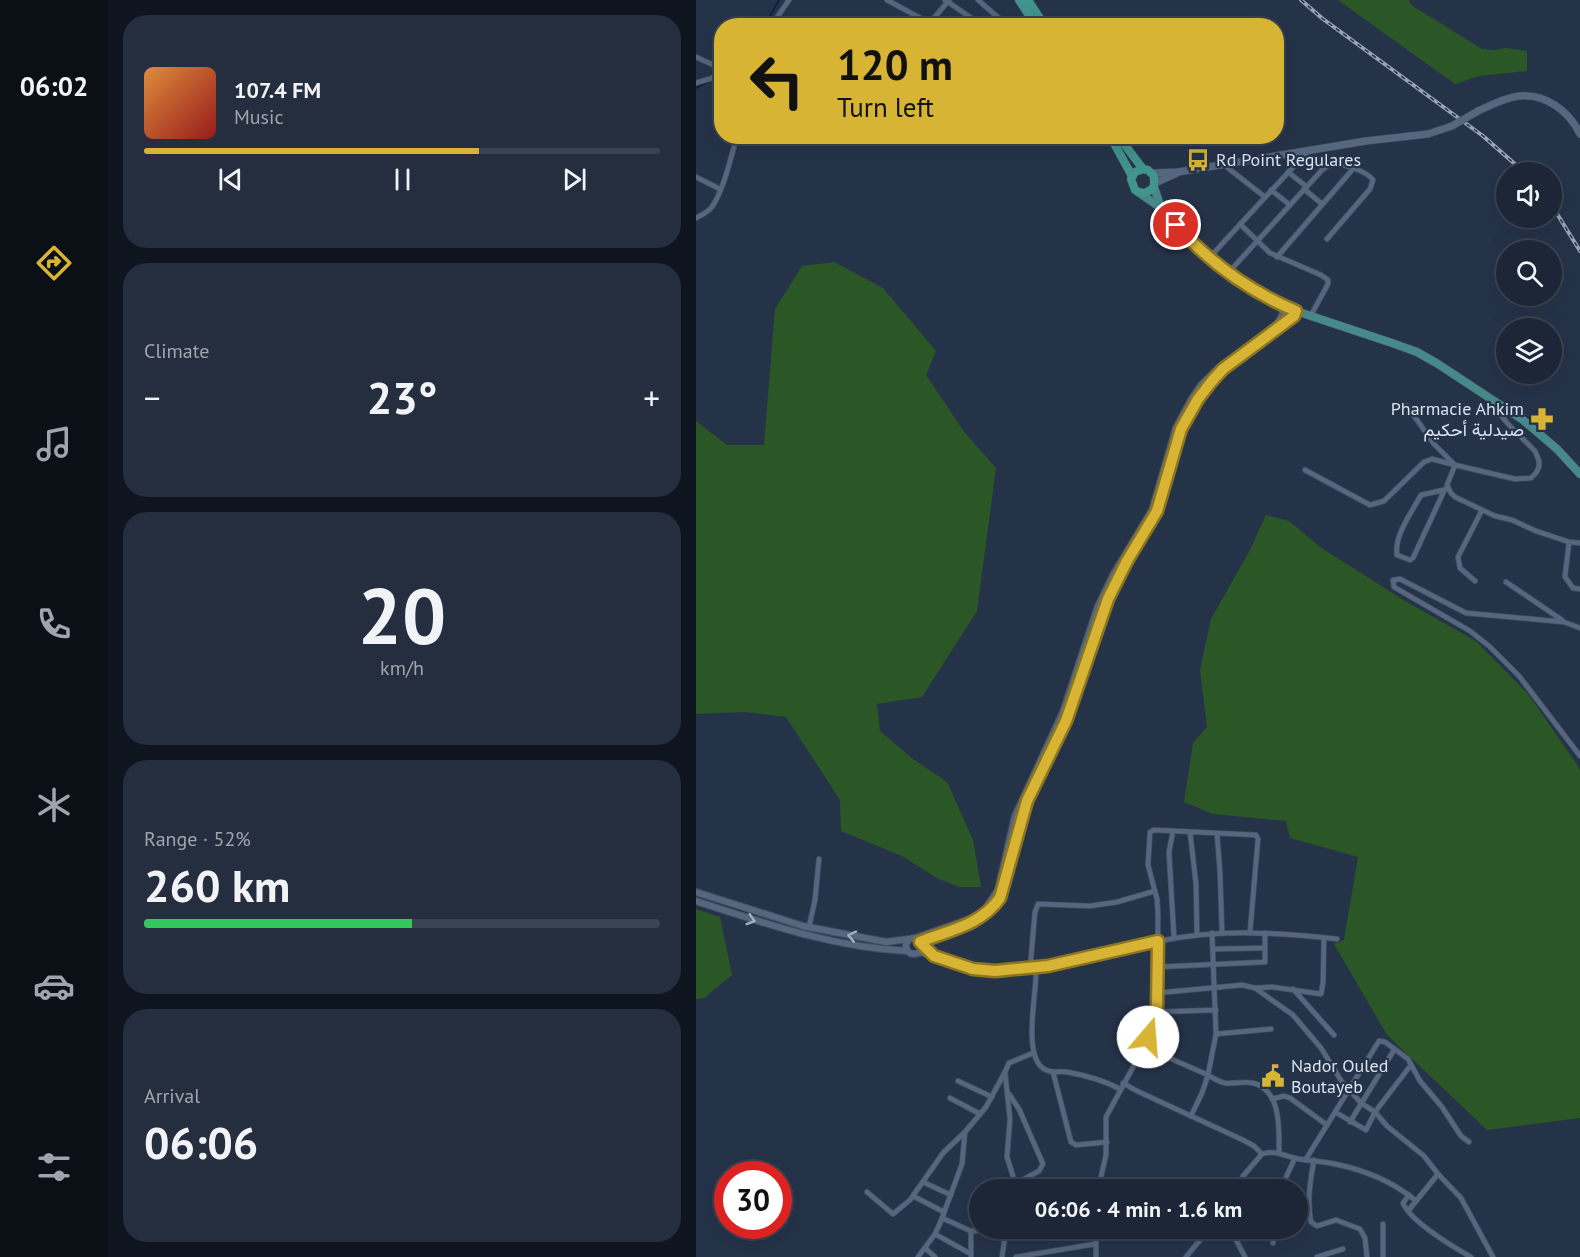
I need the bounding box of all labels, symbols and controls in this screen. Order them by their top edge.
text: 120 m [837,37,953,92]
icon: left [738,42,816,120]
text: 06:02 [20,69,88,103]
text: 107.4 FM [234,76,321,104]
text: Turn left [837,90,934,124]
text: Music [234,104,283,130]
bus stop icon: Rd Point Regulares [1185,147,1211,173]
place label: Rd Point Regulares [1216,148,1361,171]
map controls [1496,162,1562,384]
button: sound [1496,162,1562,228]
icon: previous [214,163,247,196]
icon: pause [386,163,419,196]
icon: next [558,163,591,196]
pin [1150,199,1201,250]
icon: arrive [1159,208,1192,241]
button: search [1496,240,1562,306]
icon: directions [33,242,75,284]
button: layers [1496,318,1562,384]
text: Climate [144,338,210,364]
text: 23° [367,368,437,426]
text: − [144,376,161,419]
text: + [643,376,660,419]
place label: Pharmacie Ahkim صيدلية أحكيم [1391,397,1524,442]
pharmacy icon: Pharmacie Ahkim صيدلية أحكيم [1529,406,1555,432]
icon: music [33,423,75,465]
text: 20 [358,565,446,666]
icon: phone [33,603,75,645]
text: km/h [380,655,424,681]
icon: climate [33,784,75,826]
text: Range · 52% [144,826,251,852]
text: 260 km [144,856,290,914]
one-way arrow [745,913,756,925]
one-way arrow [847,930,857,943]
icon: car [33,965,75,1007]
position arrow [1116,1005,1180,1069]
place label: Nador Ouled Boutayeb [1291,1054,1388,1098]
public building icon: Nador Ouled Boutayeb [1260,1063,1286,1089]
text: Arrival [144,1083,200,1109]
text: 06:06 [144,1113,258,1171]
icon: filters [33,1146,75,1188]
speed limit sign: 30 [714,1161,792,1239]
text: 06:06 · 4 min · 1.6 km [1035,1195,1242,1223]

